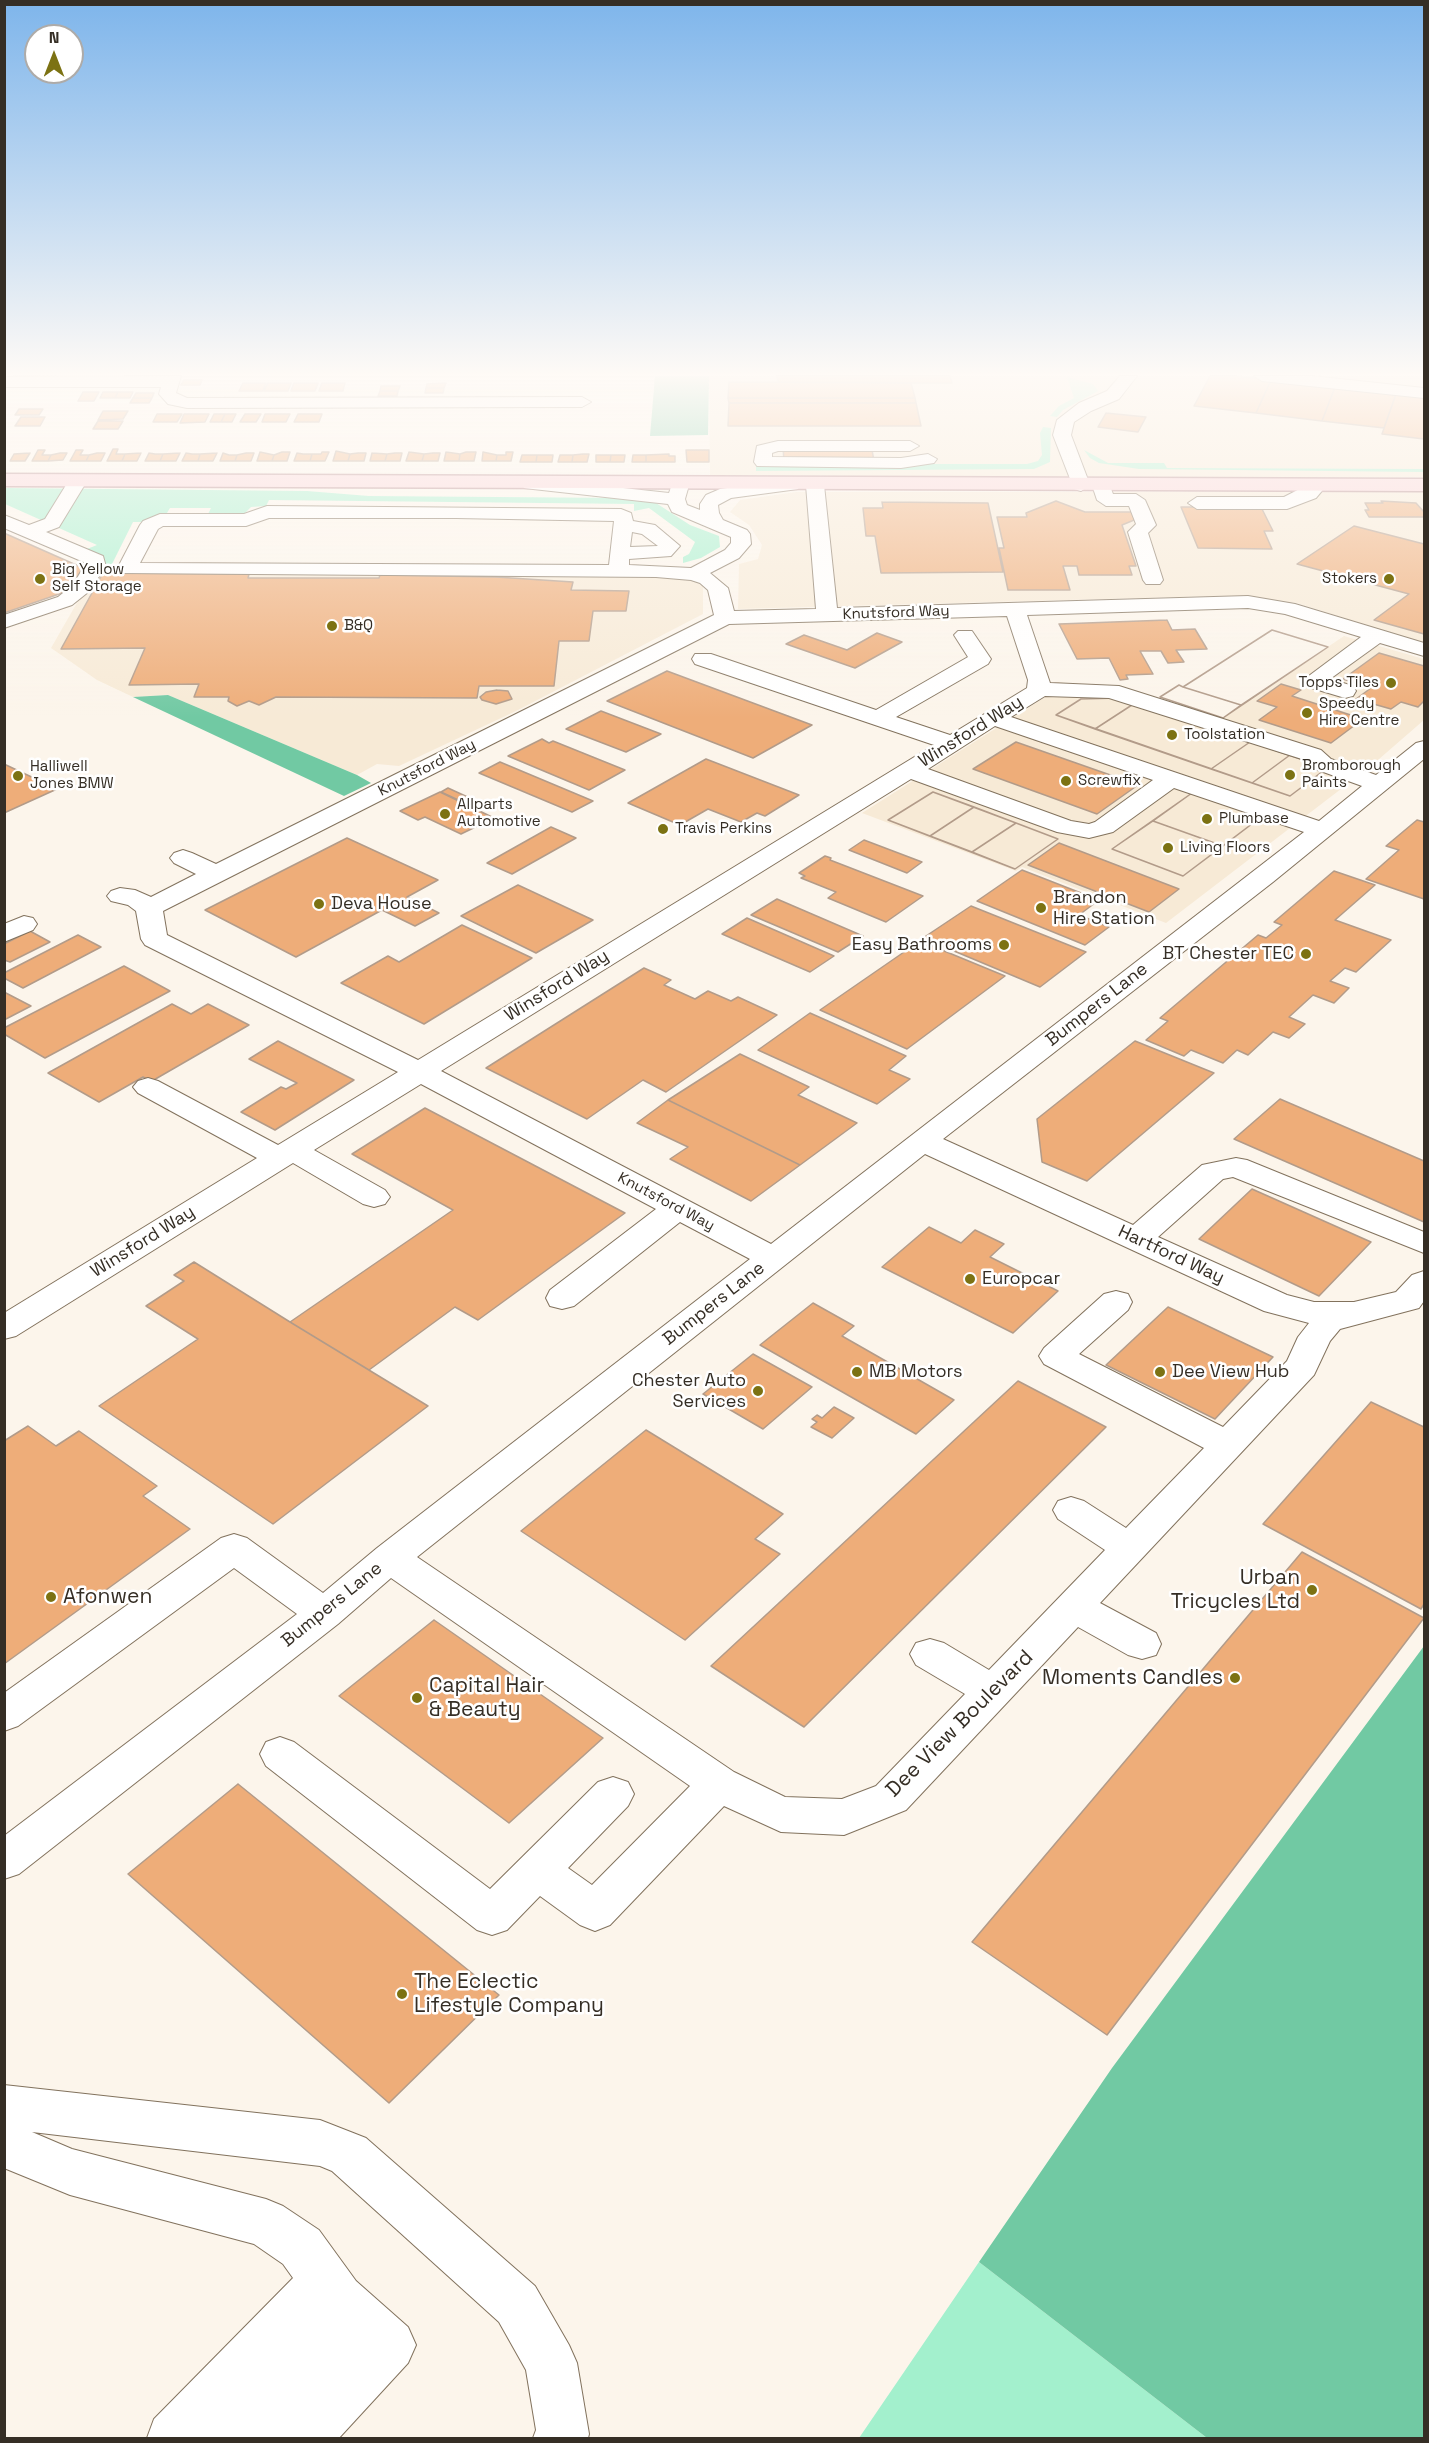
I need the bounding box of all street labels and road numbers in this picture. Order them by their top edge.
street label: Knutsford Way [842,602,950,624]
street label: Winsford Way [915,691,1027,773]
street label: Knutsford Way [375,736,479,800]
street label: Winsford Way [501,945,613,1027]
street label: Bumpers Lane [1042,959,1152,1051]
street label: Knutsford Way [615,1169,717,1235]
street label: Winsford Way [87,1201,199,1283]
street label: Hartford Way [1114,1221,1228,1289]
street label: Bumpers Lane [659,1258,769,1350]
street label: Bumpers Lane [277,1558,387,1652]
street label: Dee View Boulevard [881,1645,1039,1803]

